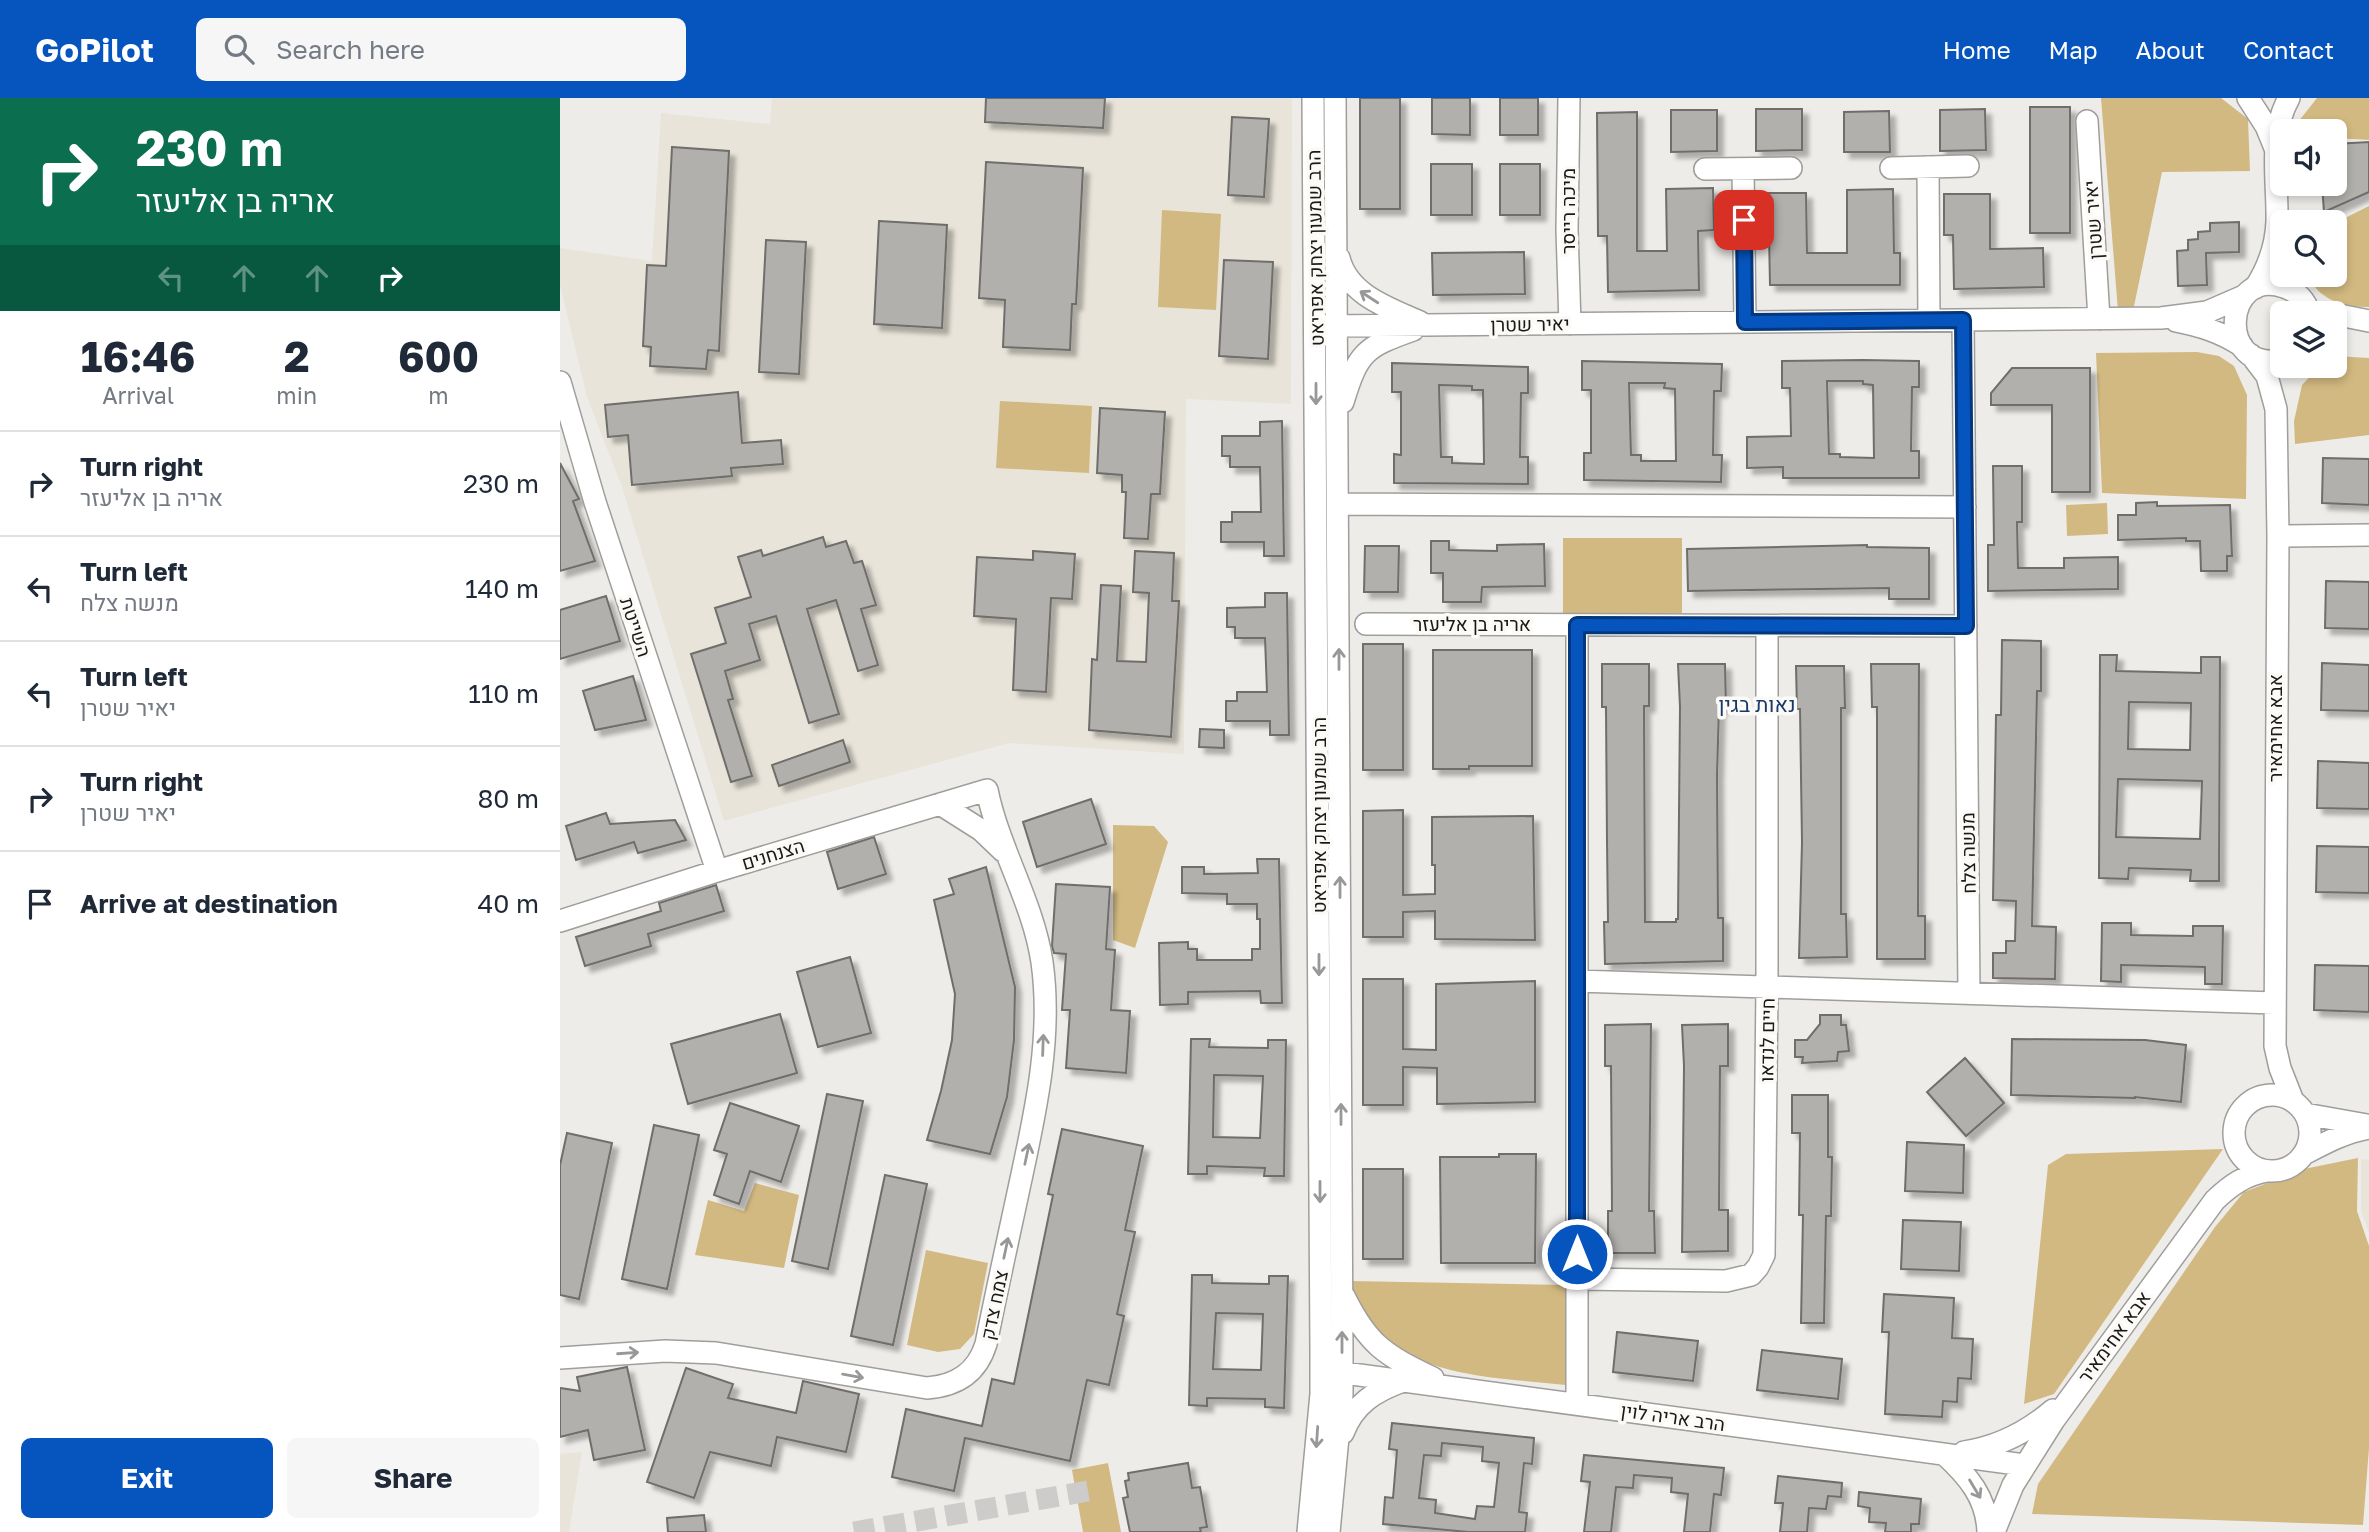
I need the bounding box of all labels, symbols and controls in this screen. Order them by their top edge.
search box [196,18,686,81]
text: GoPilot [35,30,154,69]
icon: search [220,30,258,68]
text: Search here [276,34,425,65]
text: Home [1943,35,2011,64]
text: Map [2049,35,2098,64]
text: About [2136,35,2205,64]
text: Contact [2243,35,2334,64]
text: 230 m [136,118,283,177]
map controls [2270,119,2347,378]
button: sound [2270,119,2347,196]
icon: right [21,126,112,217]
street label: הרב שמעון יצחק אפריאט [1301,150,1328,346]
street label: מיכה רייסר [1556,168,1579,254]
street label: יאיר שטרן [2078,180,2107,260]
text: אריה בן אליעזר [136,181,335,219]
pin [1714,190,1774,250]
icon: arrive [1725,201,1763,239]
button: search [2270,210,2347,287]
icon: left [152,259,190,297]
icon: ahead [225,259,263,297]
icon: ahead [298,259,336,297]
icon: right [371,259,409,297]
one-way arrow [1360,289,1379,304]
button: layers [2270,301,2347,378]
street label: יאיר שטרן [1490,311,1570,336]
text: 16:46 [81,331,196,381]
text: 2 [284,331,310,381]
text: 600 [398,331,479,381]
text: Arrival [102,381,174,409]
text: min [276,381,317,409]
text: m [428,381,449,409]
one-way arrow [1309,383,1323,406]
text: Turn right [80,451,203,482]
icon: right [21,465,59,503]
text: 230 m [463,468,539,499]
text: אריה בן אליעזר [80,483,223,511]
text: Turn left [80,556,188,587]
icon: left [21,570,59,608]
text: 140 m [465,573,539,604]
text: מנשה צלח [80,588,179,616]
street label: השייטת [616,594,657,660]
street label: אריה בן אליעזר [1413,612,1531,635]
one-way arrow [1332,648,1346,671]
text: Turn left [80,661,188,692]
street label: אבא אחימאיר [2263,674,2286,782]
icon: left [21,675,59,713]
text: 110 m [468,678,539,709]
district label: נאות בגין [1718,691,1796,717]
text: יאיר שטרן [80,693,176,721]
street label: הרב שמעון יצחק אפריאט [1307,717,1330,913]
text: Turn right [80,766,203,797]
icon: right [21,780,59,818]
text: 80 m [478,783,539,814]
text: יאיר שטרן [80,798,176,826]
street label: מנשה צלח [1955,812,1980,894]
street label: הצנחנים [739,833,807,874]
one-way arrow [1333,876,1347,899]
icon: arrive [21,885,59,923]
text: Arrive at destination [80,888,338,919]
text: 40 m [478,888,539,919]
one-way arrow [1312,953,1326,976]
street label: חיים לנדאו [1754,998,1779,1082]
one-way arrow [1037,1034,1050,1057]
one-way arrow [1334,1103,1348,1126]
one-way arrow [1020,1143,1034,1166]
one-way arrow [1313,1181,1327,1204]
position arrow [1540,1217,1614,1291]
one-way arrow [999,1237,1013,1260]
street label: צמח צדק [975,1268,1012,1342]
street label: אבא אחימאיר [2073,1286,2155,1387]
one-way arrow [1335,1331,1349,1354]
one-way arrow [616,1346,639,1359]
one-way arrow [842,1370,864,1384]
street label: הרב אריה לוין [1619,1398,1727,1435]
one-way arrow [1311,1426,1324,1449]
button: Exit [21,1438,273,1518]
button: Share [287,1438,539,1518]
one-way arrow [1968,1478,1982,1498]

